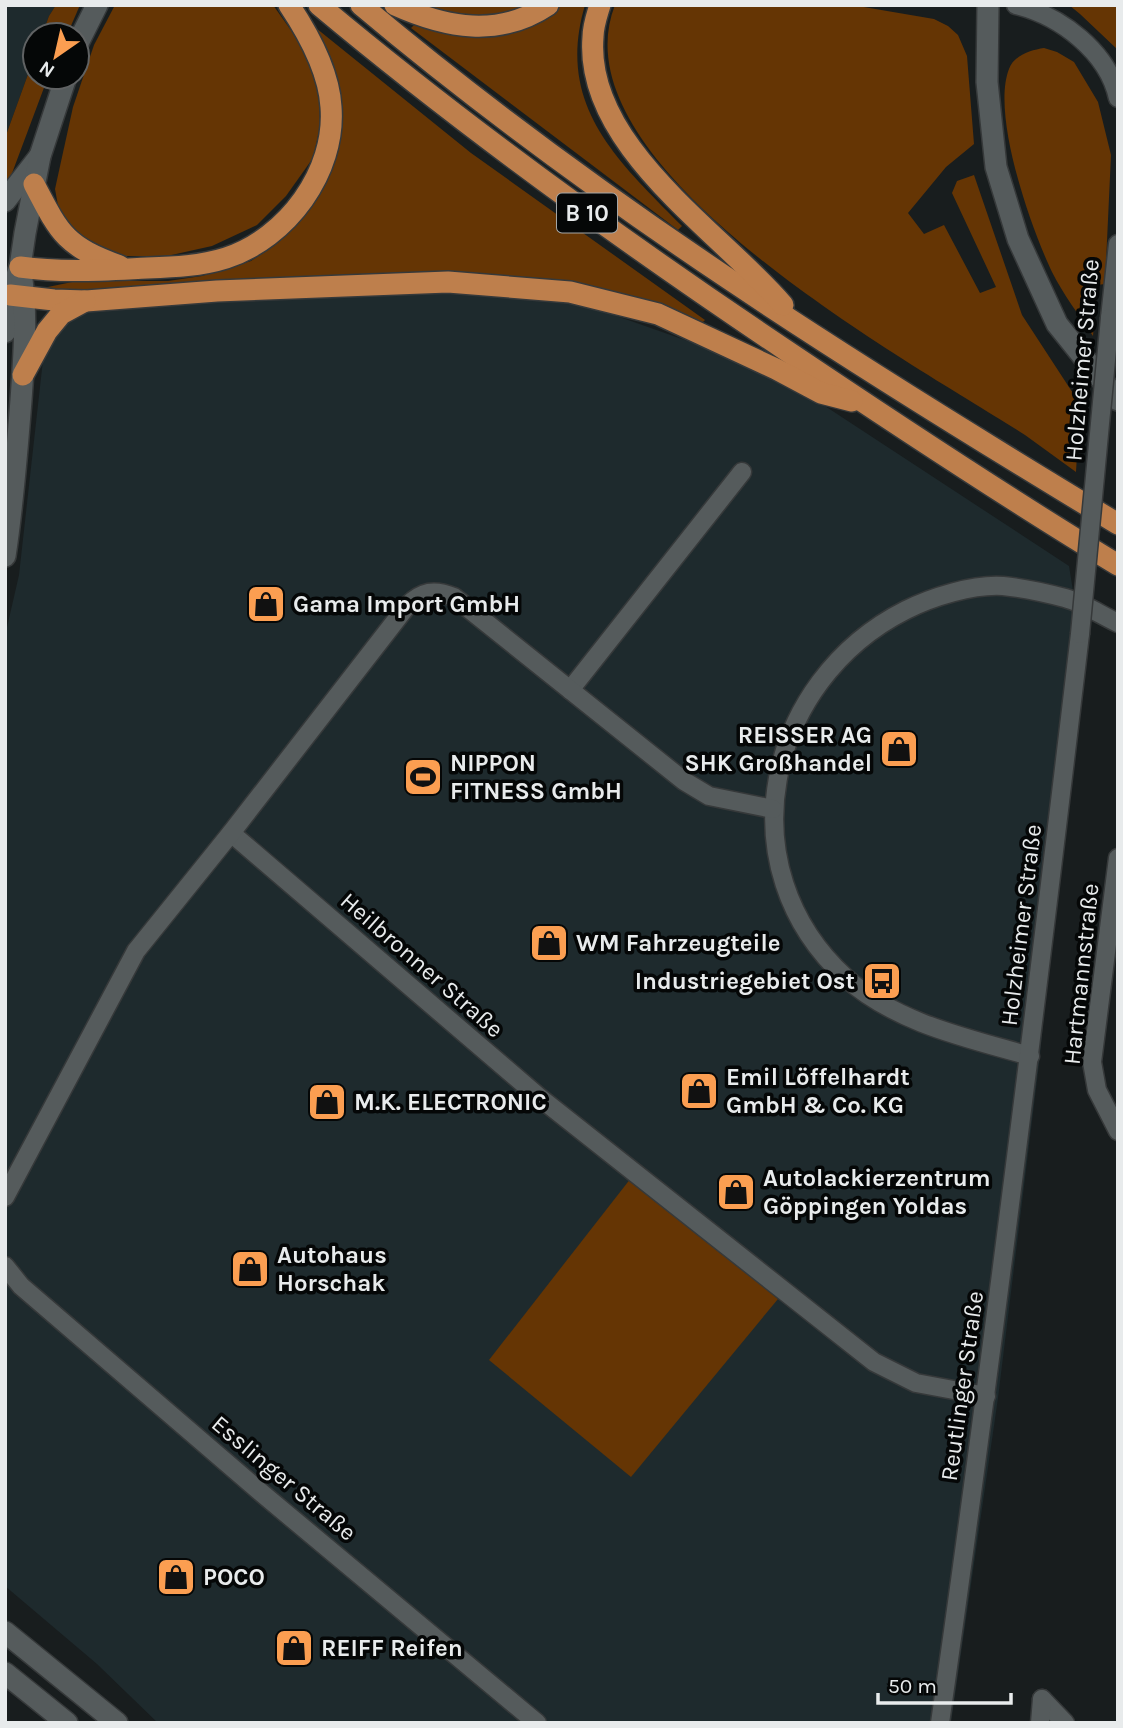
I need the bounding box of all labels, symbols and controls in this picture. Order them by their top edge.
north arrow [21,21,91,91]
text: N [35,56,59,82]
road number: B 10 [557,194,617,232]
street label: Holzheimer Straße [1059,258,1105,462]
shop icon: Gama Import GmbH [245,583,287,625]
place label: Gama Import GmbH [293,590,520,618]
place label: REISSER AG SHK Großhandel [684,721,872,777]
shop icon: REISSER AG SHK Großhandel [878,728,920,770]
place label: NIPPON FITNESS GmbH [450,749,622,805]
sports icon: NIPPON FITNESS GmbH [402,756,444,798]
street label: Holzheimer Straße [995,823,1047,1027]
street label: Hartmannstraße [1058,882,1104,1066]
street label: Heilbronner Straße [335,887,509,1043]
shop icon: WM Fahrzeugteile [528,922,570,964]
place label: WM Fahrzeugteile [576,929,780,957]
bus stop icon: Industriegebiet Ost [861,960,903,1002]
place label: Industriegebiet Ost [635,967,855,995]
place label: Emil Löffelhardt GmbH & Co. KG [726,1063,910,1119]
shop icon: Emil Löffelhardt GmbH & Co. KG [678,1070,720,1112]
shop icon: M.K. ELECTRONIC [306,1081,348,1123]
place label: M.K. ELECTRONIC [354,1088,547,1116]
place label: Autolackierzentrum Göppingen Yoldas [763,1164,991,1220]
shop icon: Autolackierzentrum Göppingen Yoldas [715,1171,757,1213]
place label: Autohaus Horschak [277,1241,387,1297]
shop icon: Autohaus Horschak [229,1248,271,1290]
street label: Reutlinger Straße [935,1289,989,1483]
street label: Esslinger Straße [206,1409,362,1547]
shop icon: POCO [155,1556,197,1598]
place label: POCO [203,1563,265,1591]
shop icon: REIFF Reifen [273,1627,315,1669]
place label: REIFF Reifen [321,1634,463,1662]
scale bar [878,1662,1011,1706]
text: 50 m [888,1674,937,1698]

